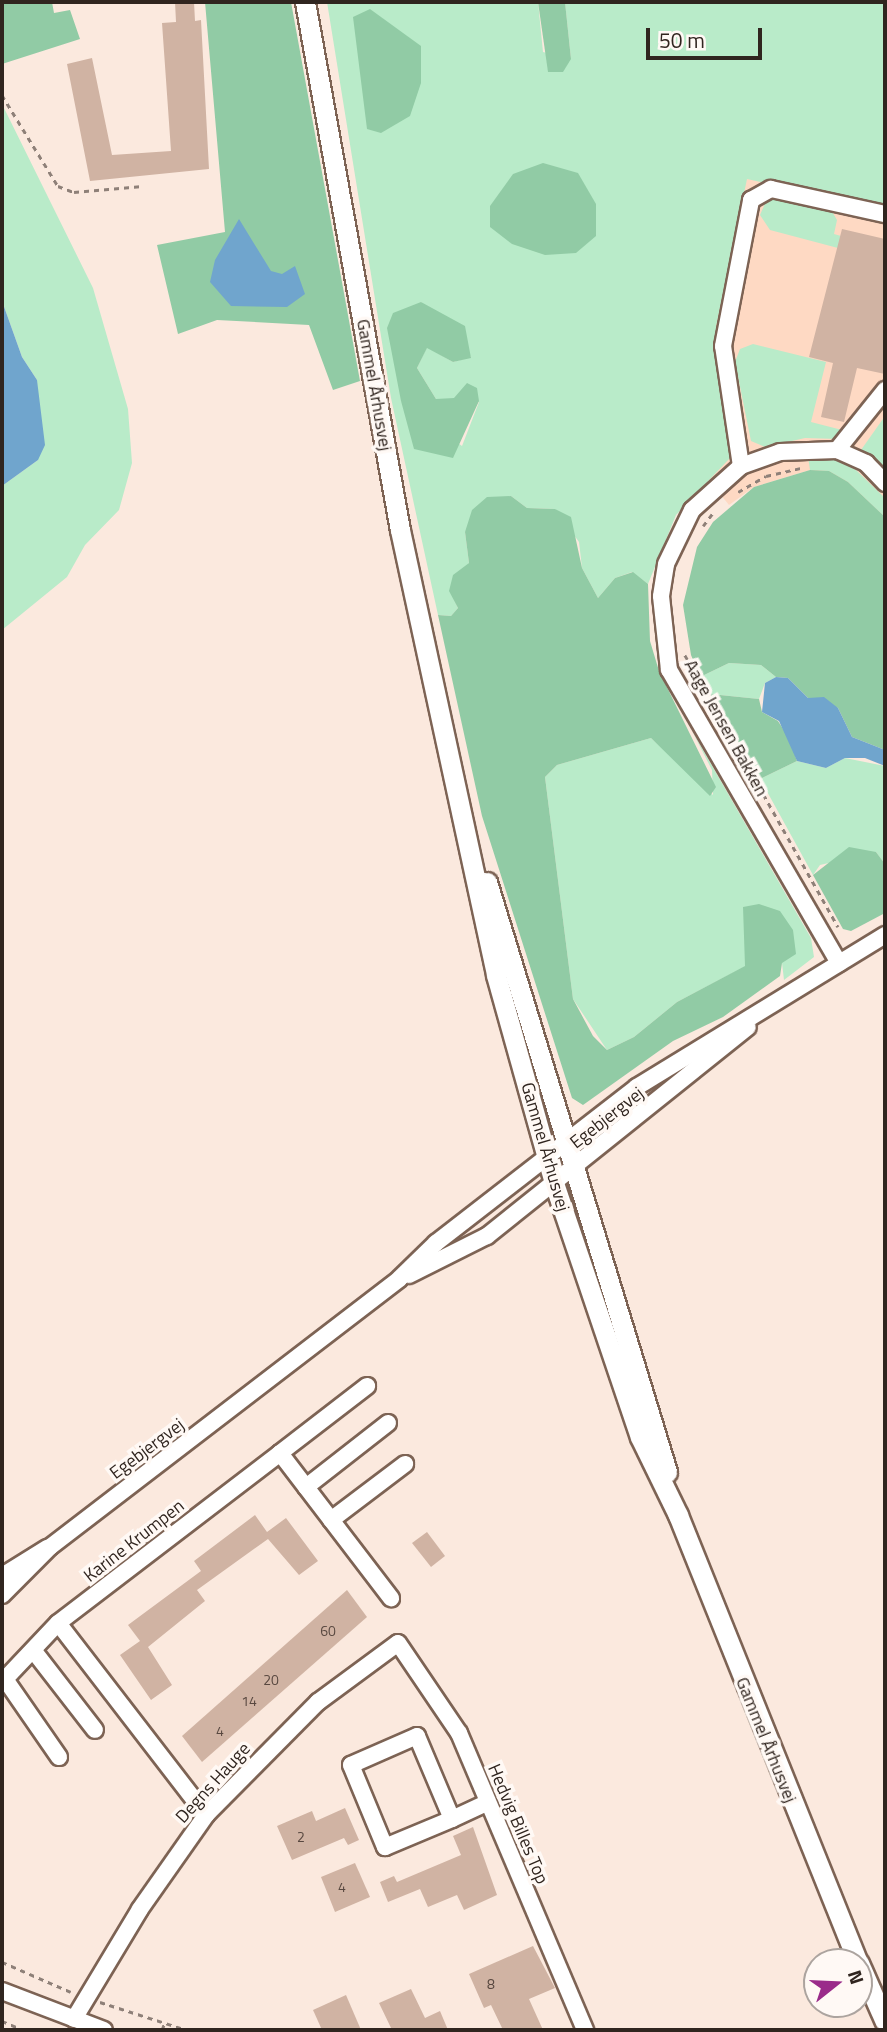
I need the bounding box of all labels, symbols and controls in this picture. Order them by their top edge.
scale bar [649,14,764,58]
text: 50 m [659,24,705,56]
street label: Gammel Århusvej [352,317,396,453]
street label: Aage Jensen Bakken [679,656,773,800]
street label: Gammel Århusvej [516,1080,574,1214]
street label: Egebjergvej [566,1083,648,1153]
street label: Egebjergvej [106,1414,188,1484]
street label: Karine Krumpen [80,1495,188,1587]
house number: 60 [320,1623,336,1639]
house number: 20 [263,1672,279,1688]
street label: Gammel Århusvej [731,1674,801,1806]
house number: 14 [241,1693,257,1709]
house number: 4 [216,1723,224,1739]
street label: Degns Hauge [171,1738,255,1828]
street label: Hedvig Billes Top [483,1761,553,1887]
house number: 2 [297,1829,305,1845]
house number: 4 [338,1879,346,1895]
north arrow [803,1948,873,2018]
text: N [841,1966,872,1988]
house number: 8 [487,1976,495,1992]

